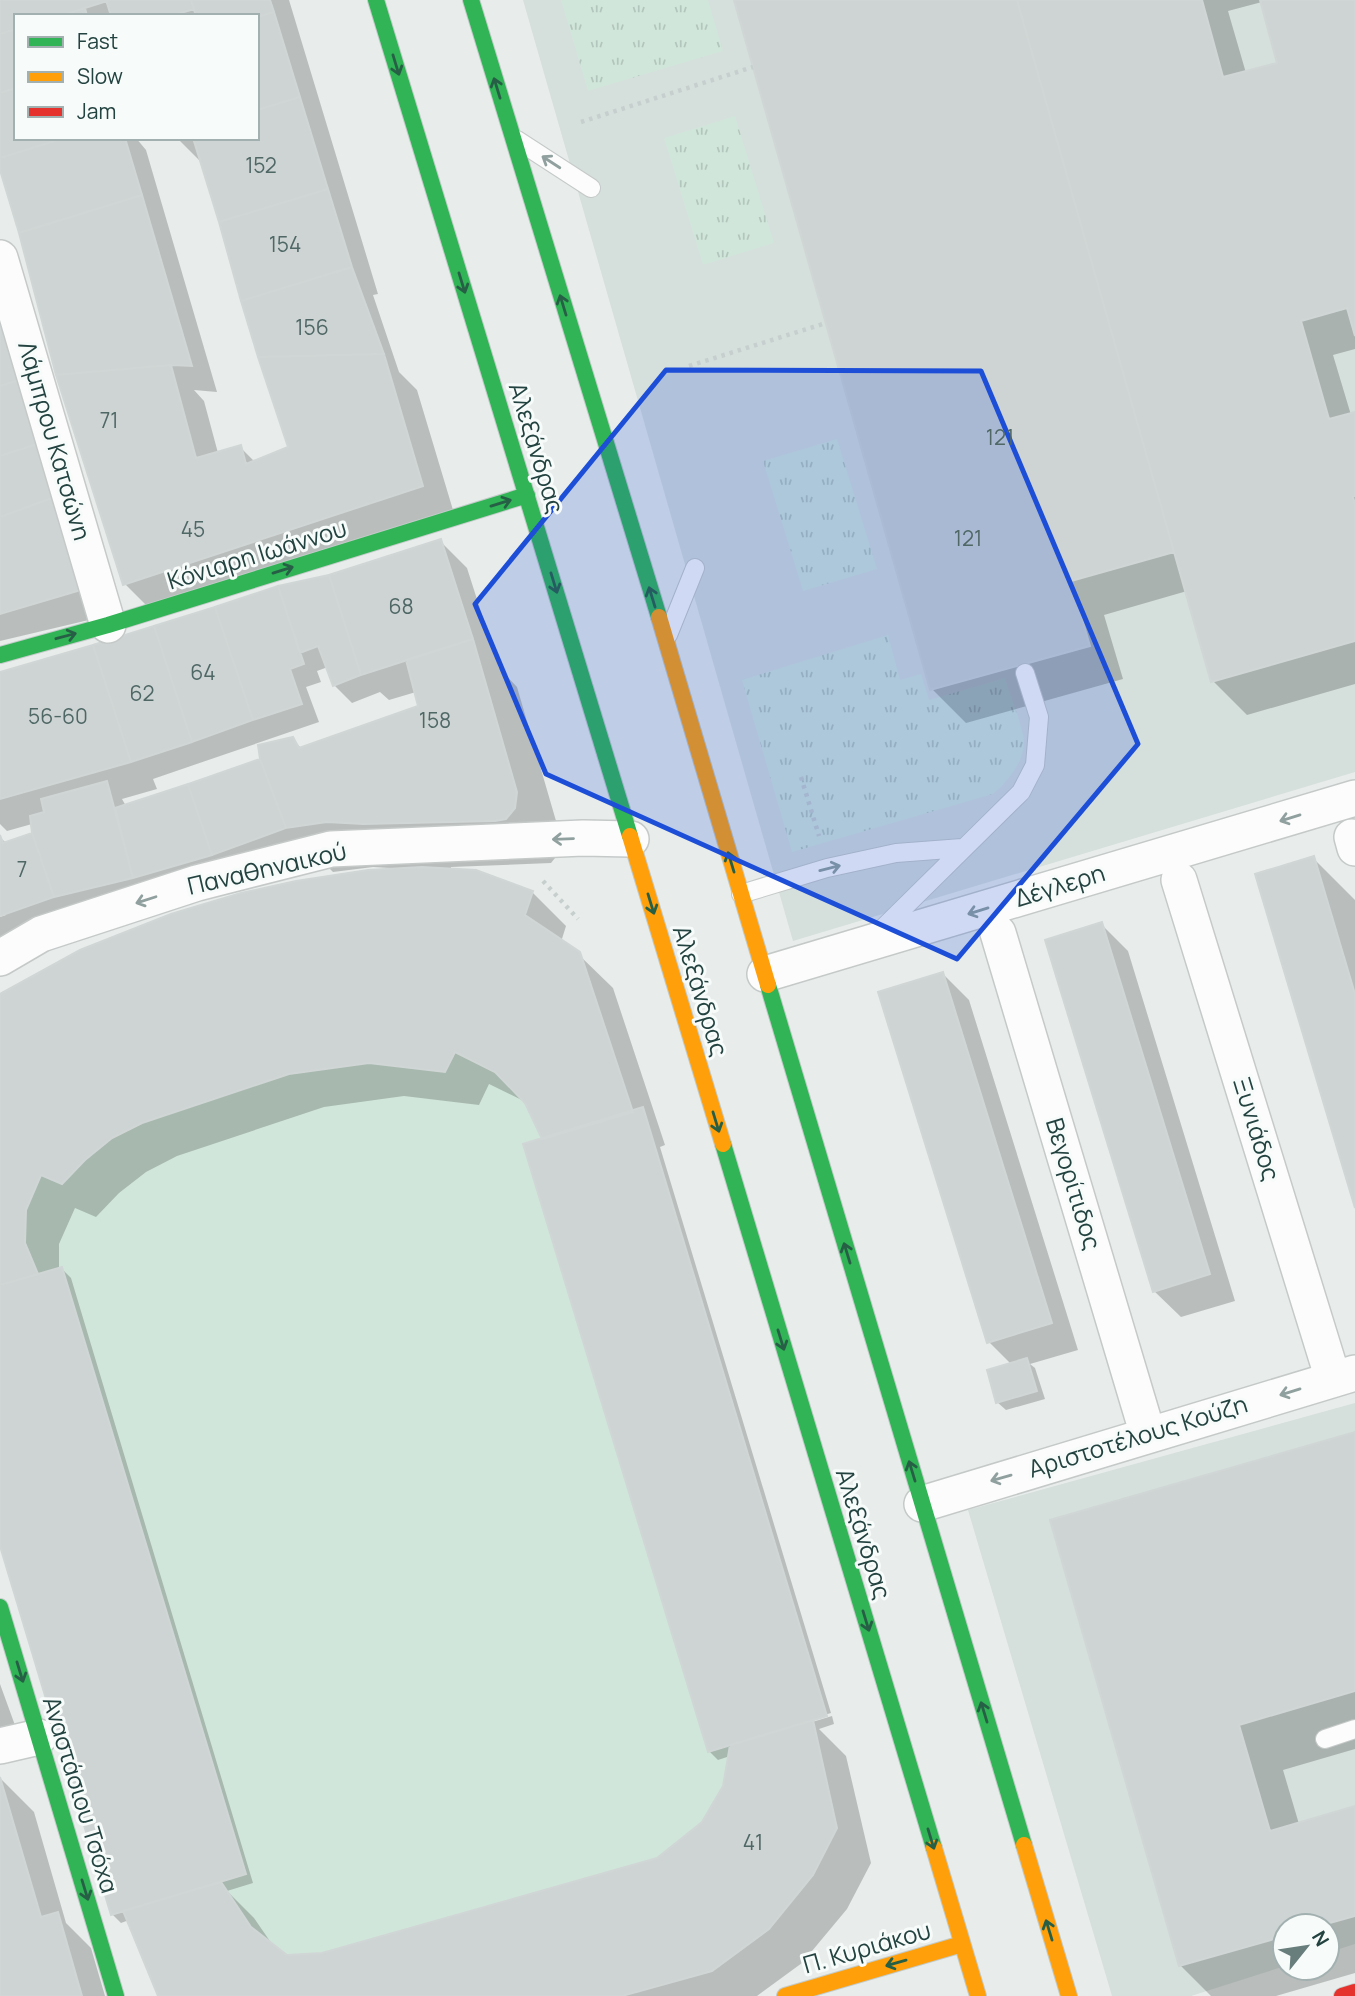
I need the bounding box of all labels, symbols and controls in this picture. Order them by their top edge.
legend [14,14,259,140]
text: Fast [77,27,118,55]
one-way arrow [390,54,403,76]
text: Slow [77,62,123,90]
one-way arrow [489,77,502,99]
text: Jam [77,97,116,125]
house number: 152 [245,151,277,179]
one-way arrow [542,155,561,169]
house number: 154 [269,230,301,258]
one-way arrow [456,272,469,294]
one-way arrow [555,295,568,317]
house number: 156 [295,313,329,341]
street label: Λάμπρου Κατσώνη [11,337,100,544]
street label: Αλεξάνδρας [502,378,573,517]
house number: 71 [100,406,118,434]
house number: 121 [986,423,1014,451]
one-way arrow [489,495,511,508]
street label: Κόνιαρη Ιωάννου [163,511,350,597]
house number: 45 [181,515,205,543]
house number: 121 [954,524,982,552]
one-way arrow [272,563,294,576]
one-way arrow [548,572,561,594]
one-way arrow [644,586,657,608]
house number: 68 [388,592,414,620]
one-way arrow [55,629,77,642]
house number: 64 [190,658,216,686]
house number: 62 [129,679,155,707]
house number: 56-60 [28,702,88,730]
house number: 158 [419,706,451,734]
one-way arrow [1279,812,1301,825]
one-way arrow [552,832,575,845]
street label: Παναθηναικού [184,833,349,902]
one-way arrow [724,851,737,873]
house number: 7 [17,855,27,883]
street label: Δέγλερη [1010,855,1109,914]
one-way arrow [818,861,841,874]
one-way arrow [645,893,658,915]
one-way arrow [136,894,158,907]
one-way arrow [967,906,989,919]
street label: Αλεξάνδρας [666,921,737,1060]
street label: Ξυνιάδος [1226,1073,1289,1184]
one-way arrow [711,1111,723,1133]
street label: Βεγορίτιδος [1039,1114,1110,1253]
one-way arrow [840,1242,853,1264]
one-way arrow [776,1329,789,1351]
street label: Αριστοτέλους Κούζη [1024,1387,1251,1485]
one-way arrow [1279,1387,1301,1400]
one-way arrow [905,1460,918,1482]
street label: Αλεξάνδρας [829,1464,900,1603]
one-way arrow [990,1473,1012,1486]
one-way arrow [860,1610,873,1632]
one-way arrow [14,1661,27,1683]
street label: Αναστάσιου Τσόχα [36,1692,127,1897]
one-way arrow [977,1702,990,1724]
house number: 41 [743,1828,763,1856]
one-way arrow [925,1828,938,1850]
one-way arrow [79,1879,92,1901]
north arrow [1271,1912,1341,1982]
street label: Π. Κυριάκου [799,1913,934,1981]
one-way arrow [1042,1920,1055,1942]
text: N [1306,1926,1335,1951]
one-way arrow [886,1958,908,1971]

